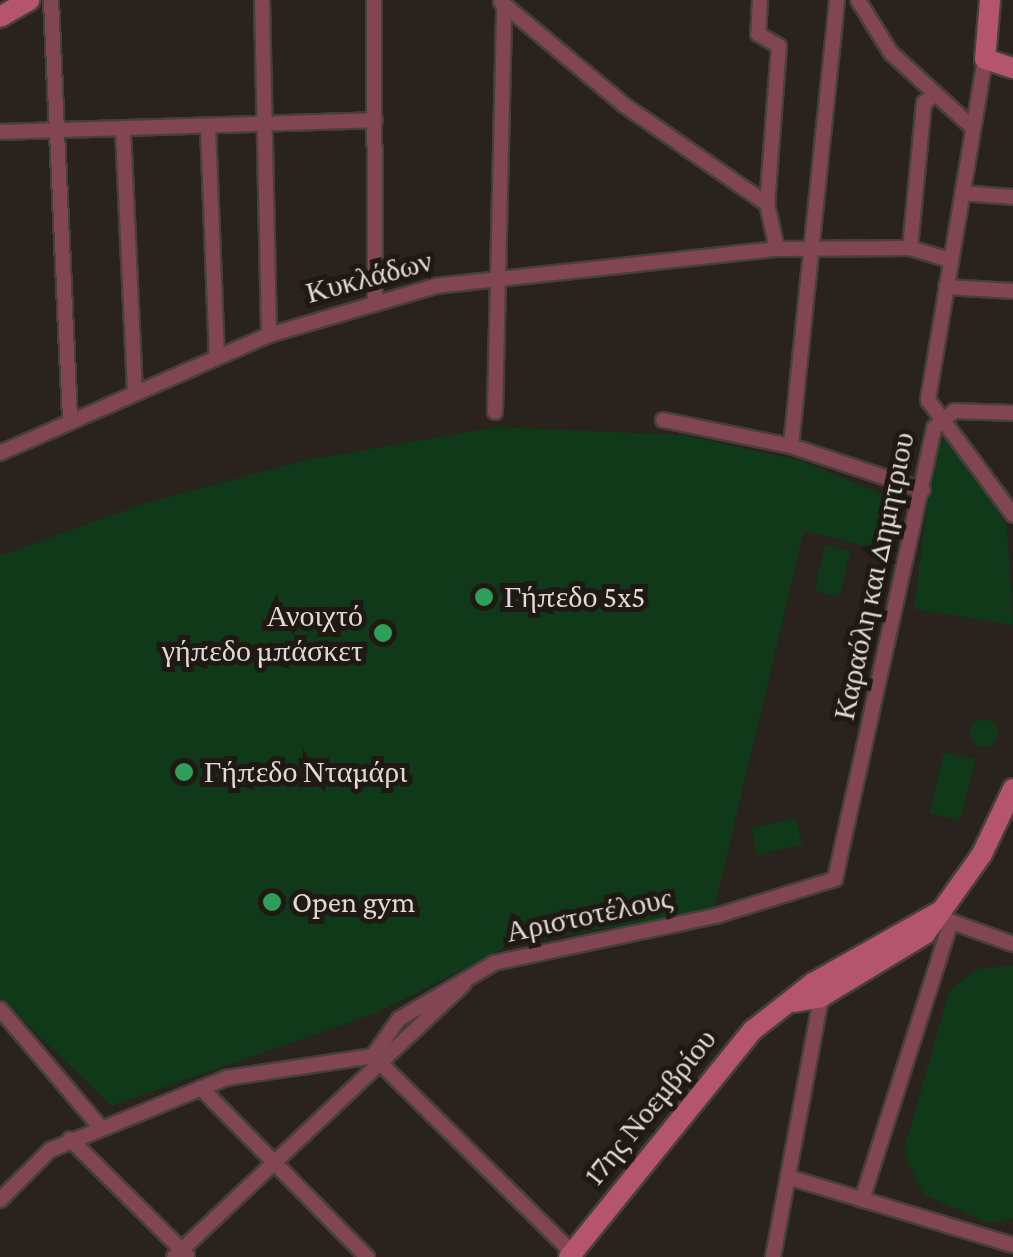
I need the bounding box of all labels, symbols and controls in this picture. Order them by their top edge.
street label: Κυκλάδων [302,243,436,311]
street label: Καραόλη και Δημητριου [826,429,922,723]
place label: Γήπεδο 5x5 [504,579,645,615]
marker: Γήπεδο 5x5 [473,586,495,608]
place label: Ανοιχτό γήπεδο μπάσκετ [162,598,363,668]
marker: Ανοιχτό γήπεδο μπάσκετ [372,622,394,644]
place label: Γήπεδο Νταμάρι [204,754,407,790]
marker: Γήπεδο Νταμάρι [173,761,195,783]
street label: Αριστοτέλους [503,880,675,950]
place label: Open gym [292,884,415,920]
marker: Open gym [261,891,283,913]
street label: 17ης Νοεμβρίου [576,1022,724,1192]

